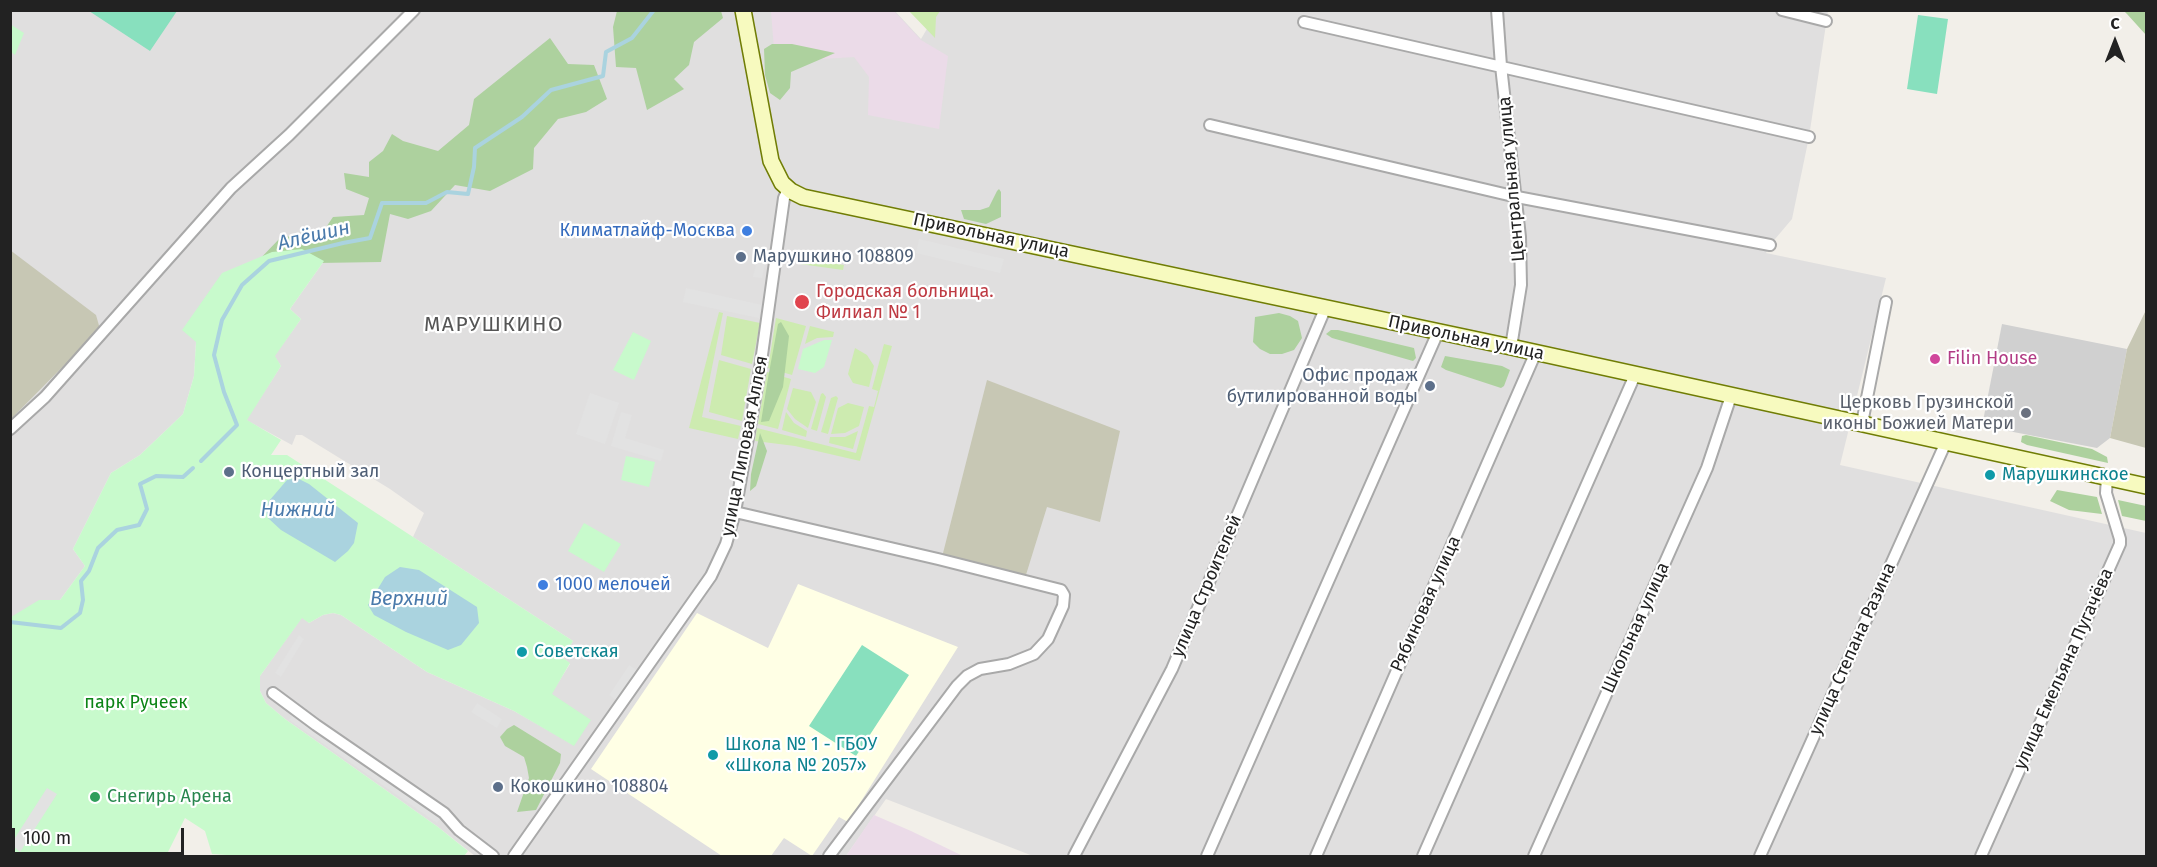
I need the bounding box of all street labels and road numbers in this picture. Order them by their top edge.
street label: Центральная улица [1494,95,1530,263]
street label: Привольная улица [911,209,1071,263]
street label: Привольная улица [1386,311,1546,365]
street label: улица Липовая Аллея [717,354,773,538]
street label: улица Строителей [1167,512,1247,660]
street label: Рябиновая улица [1386,533,1466,675]
street label: Школьная улица [1597,559,1675,697]
street label: улица Степана Разина [1805,559,1901,739]
street label: улица Емельяна Пугачёва [2010,565,2118,773]

